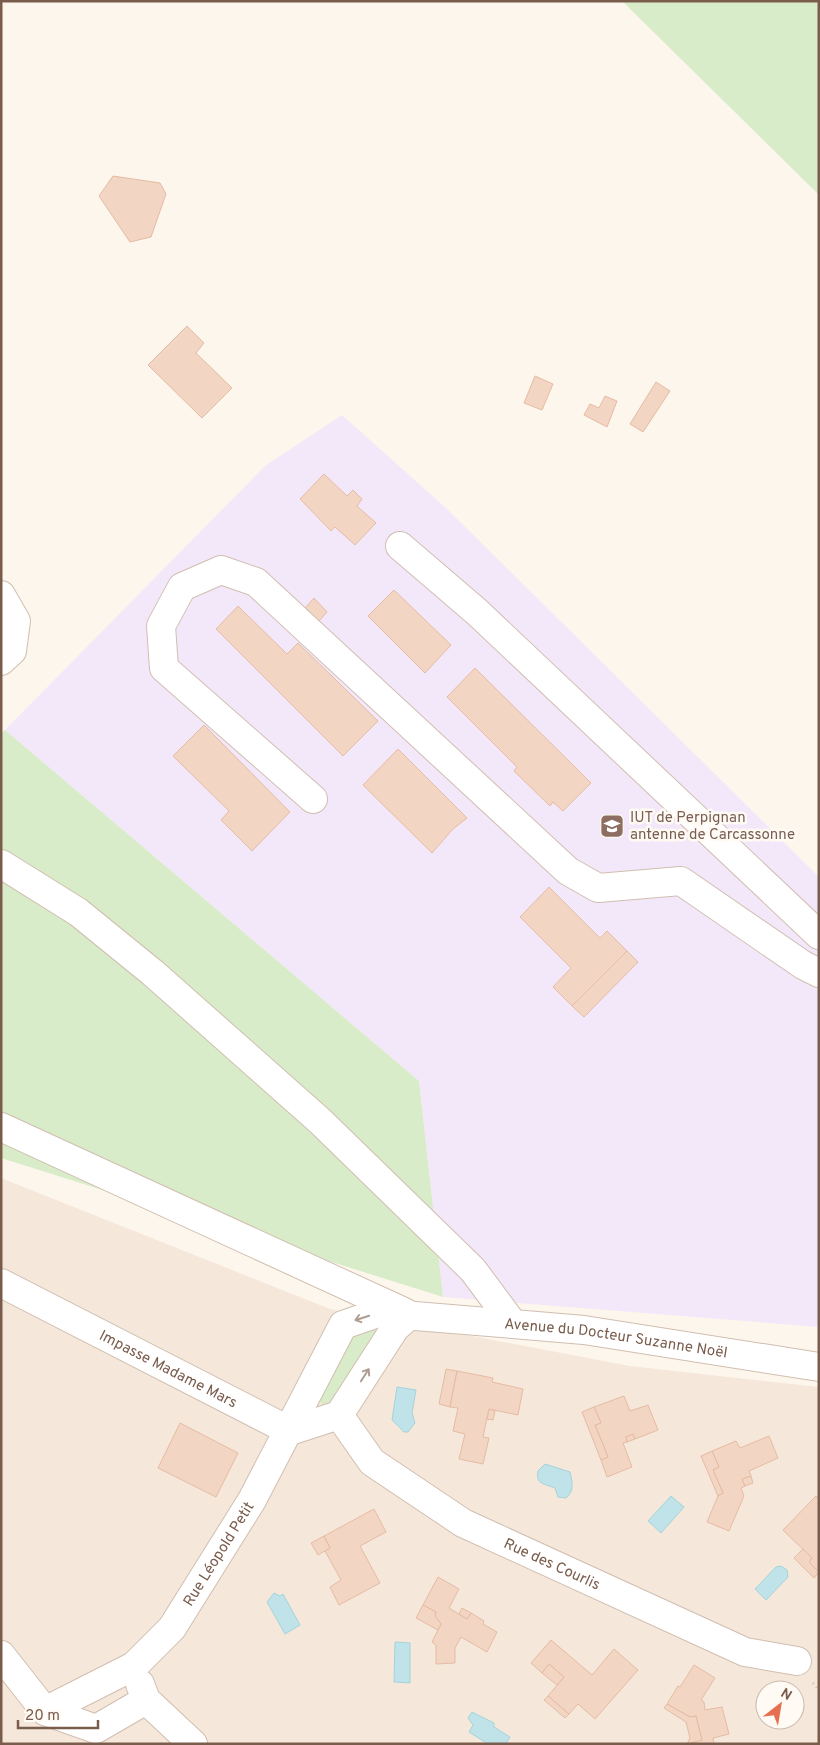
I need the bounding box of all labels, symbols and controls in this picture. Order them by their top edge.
place label: IUT de Perpignan antenne de Carcassonne [630,809,795,845]
school or university icon: IUT de Perpignan antenne de Carcassonne [599,813,625,839]
one-way arrow [355,1314,371,1324]
street label: Avenue du Docteur Suzanne Noël [503,1315,729,1363]
street label: Impasse Madame Mars [95,1327,240,1413]
one-way arrow [360,1368,370,1382]
street label: Rue Léopold Petit [180,1499,259,1610]
street label: Rue des Courlis [500,1535,603,1595]
north arrow [755,1680,805,1730]
text: N [777,1685,795,1705]
scale bar [18,1698,98,1730]
text: 20 m [25,1707,60,1726]

